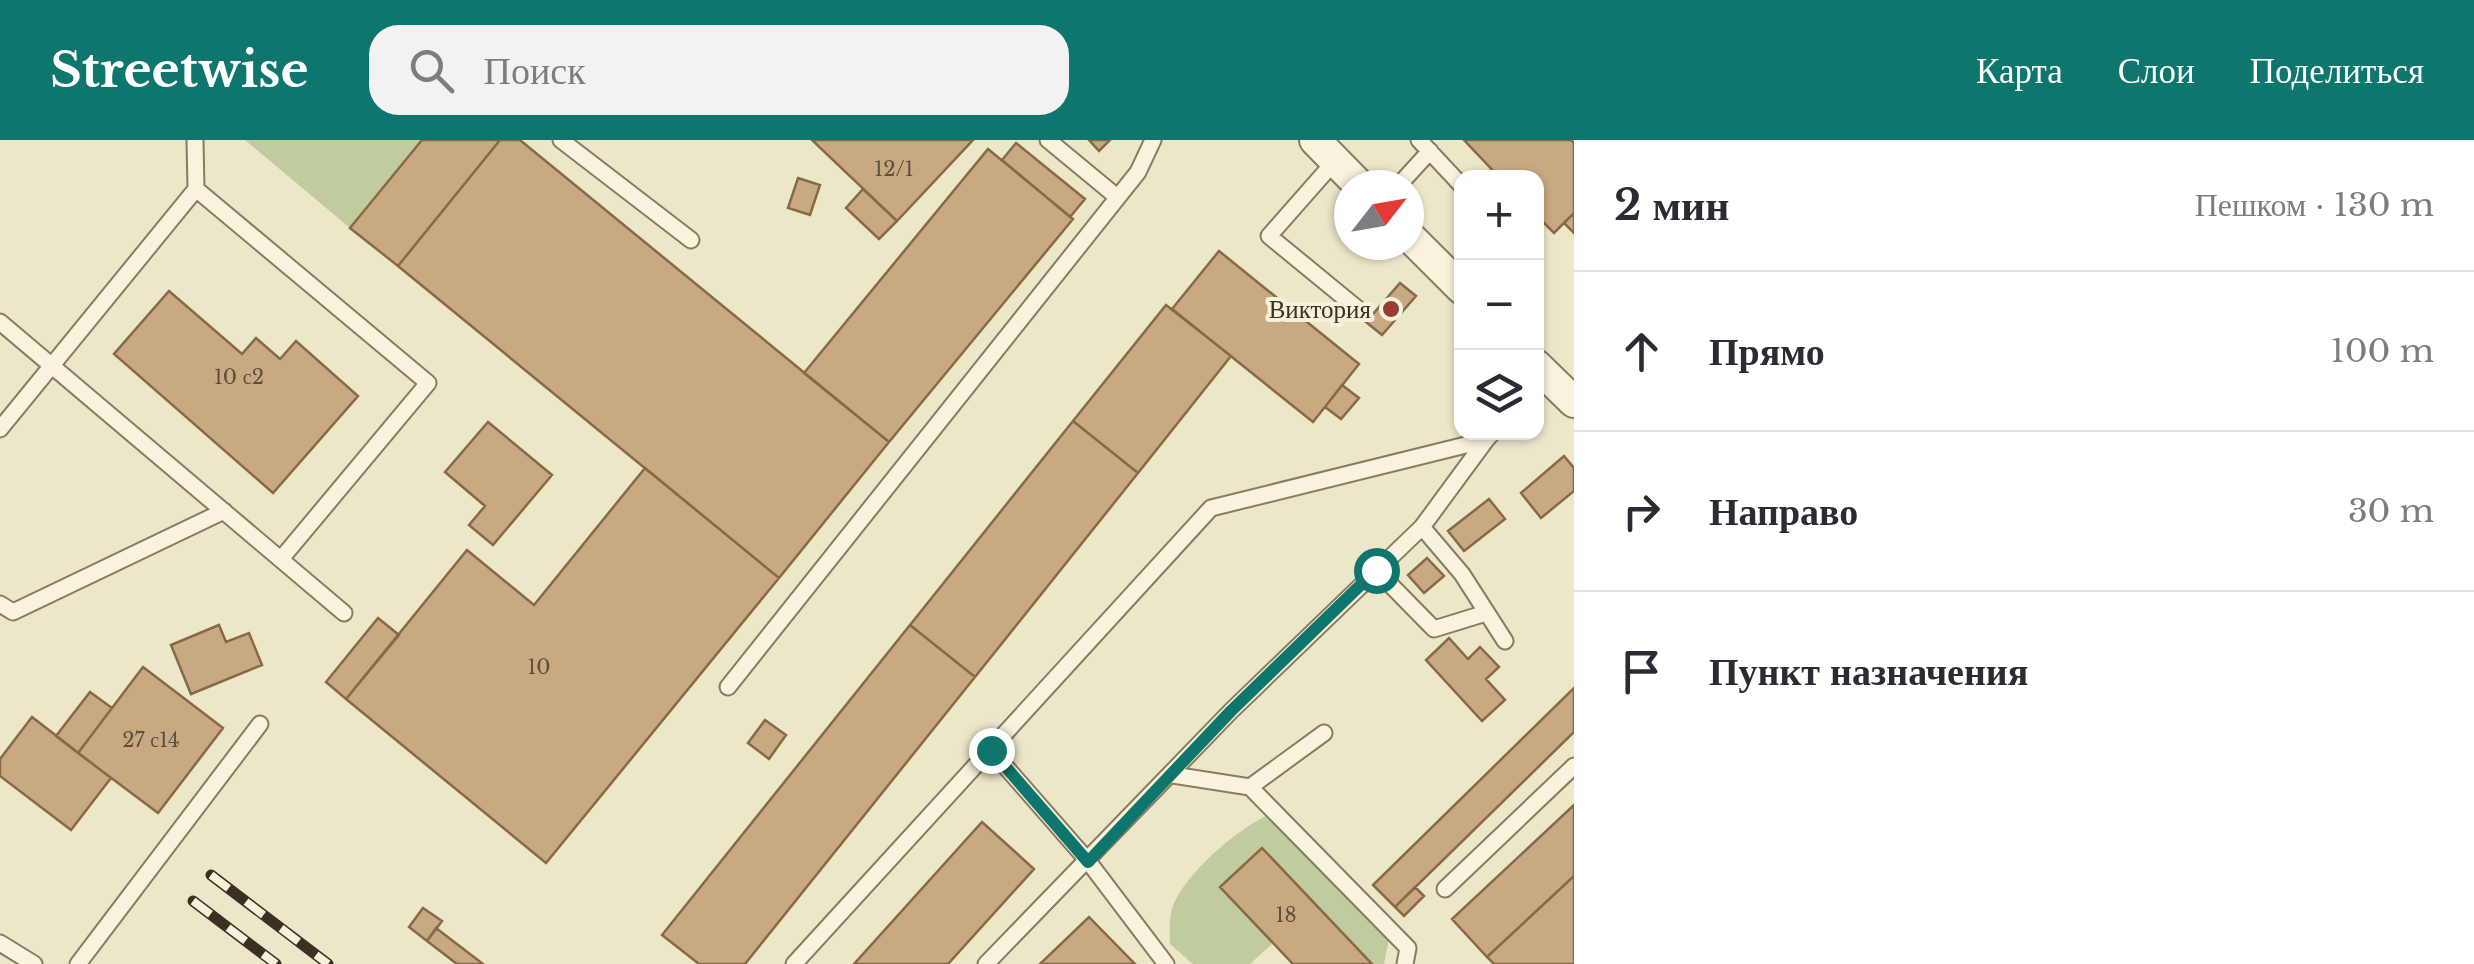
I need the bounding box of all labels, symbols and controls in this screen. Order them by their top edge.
search box [369,25,1069,115]
text: Streetwise [50,40,309,100]
icon: search [404,43,459,98]
text: Поиск [484,47,586,94]
text: Карта [1976,49,2063,92]
text: Слои [2118,49,2195,92]
text: Поделиться [2250,49,2424,92]
house number: 12/1 [874,157,914,181]
north arrow [1334,170,1424,260]
map controls [1454,170,1544,440]
button: + [1454,170,1544,260]
text: 2 мин [1614,179,1730,231]
text: Пешком · 130 m [2195,185,2434,225]
button: − [1454,260,1544,350]
place label: Виктория [1269,294,1372,325]
marker: Виктория [1380,298,1402,320]
icon: ahead [1614,324,1669,379]
text: Прямо [1709,328,1825,375]
text: 100 m [2331,331,2434,371]
button: layers [1454,350,1544,440]
house number: 10 с2 [214,365,264,389]
icon: right [1614,484,1669,539]
text: Направо [1709,488,1858,535]
text: 30 m [2348,491,2434,531]
route start [1354,548,1400,594]
icon: arrive [1614,644,1669,699]
text: Пункт назначения [1709,648,2028,695]
house number: 10 [527,655,551,679]
house number: 27 с14 [122,728,180,752]
route end [969,728,1015,774]
house number: 18 [1275,903,1297,927]

